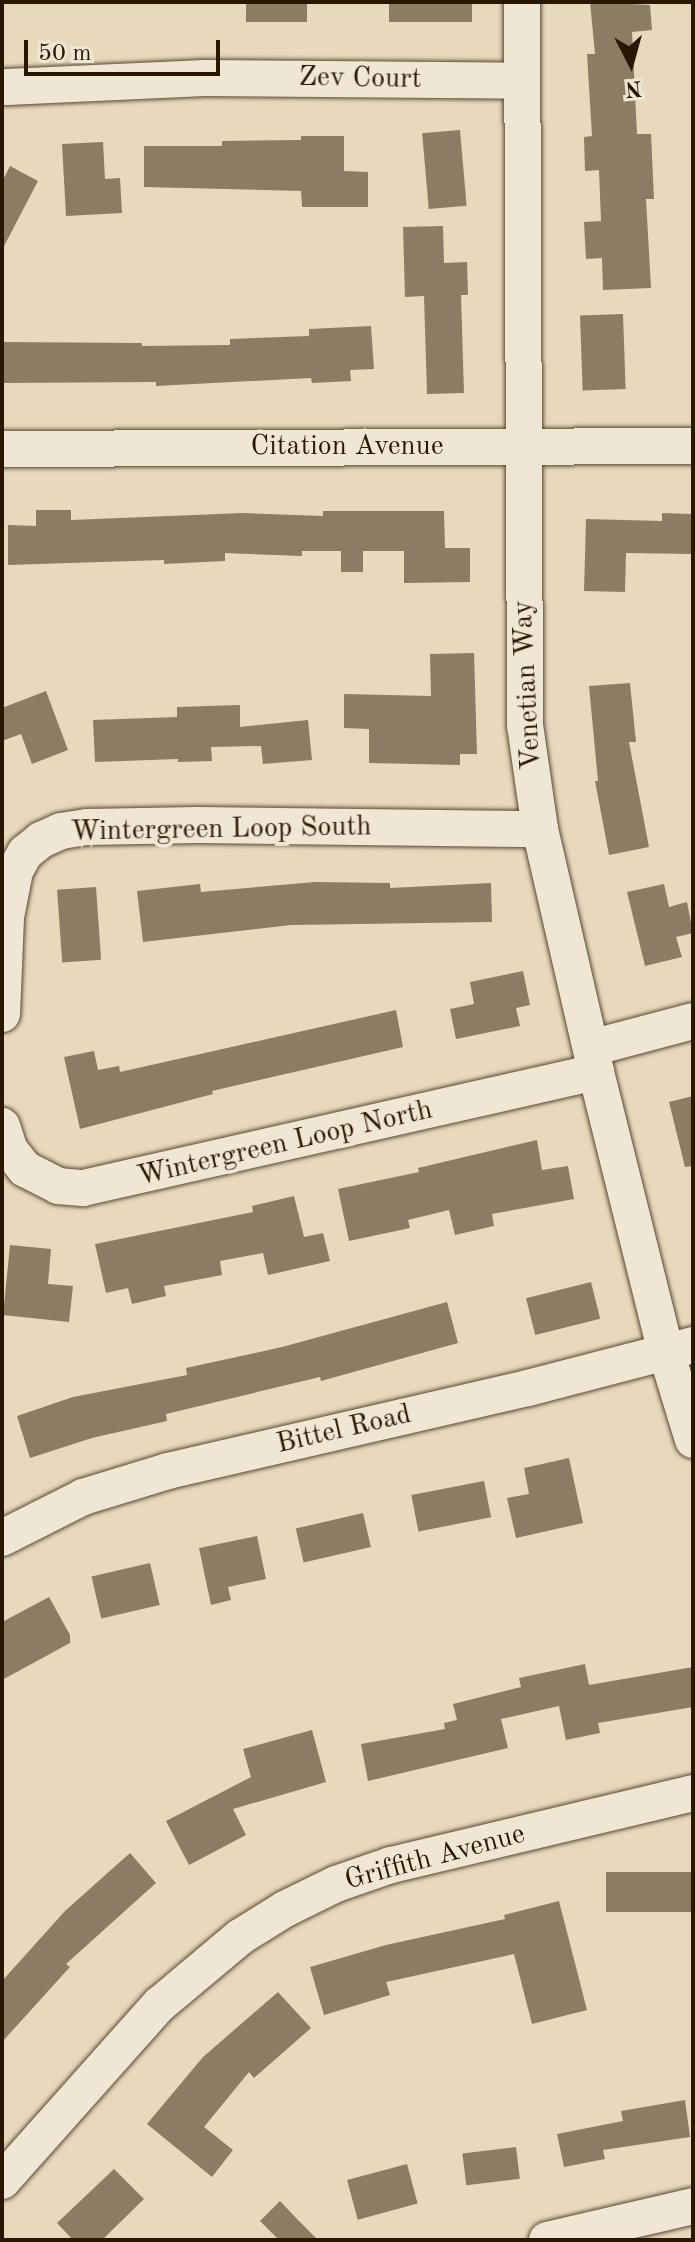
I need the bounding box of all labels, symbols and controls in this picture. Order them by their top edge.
scale bar [28,24,224,74]
north arrow [591,24,671,104]
text: 50 m [38,42,92,66]
street label: Zev Court [298,61,422,97]
text: N [624,76,643,100]
street label: Citation Avenue [250,430,444,464]
street label: Venetian Way [507,599,549,771]
street label: Wintergreen Loop South [70,811,372,849]
street label: Wintergreen Loop North [134,1094,436,1194]
street label: Bittel Road [273,1398,415,1462]
street label: Griffith Avenue [341,1818,529,1898]

